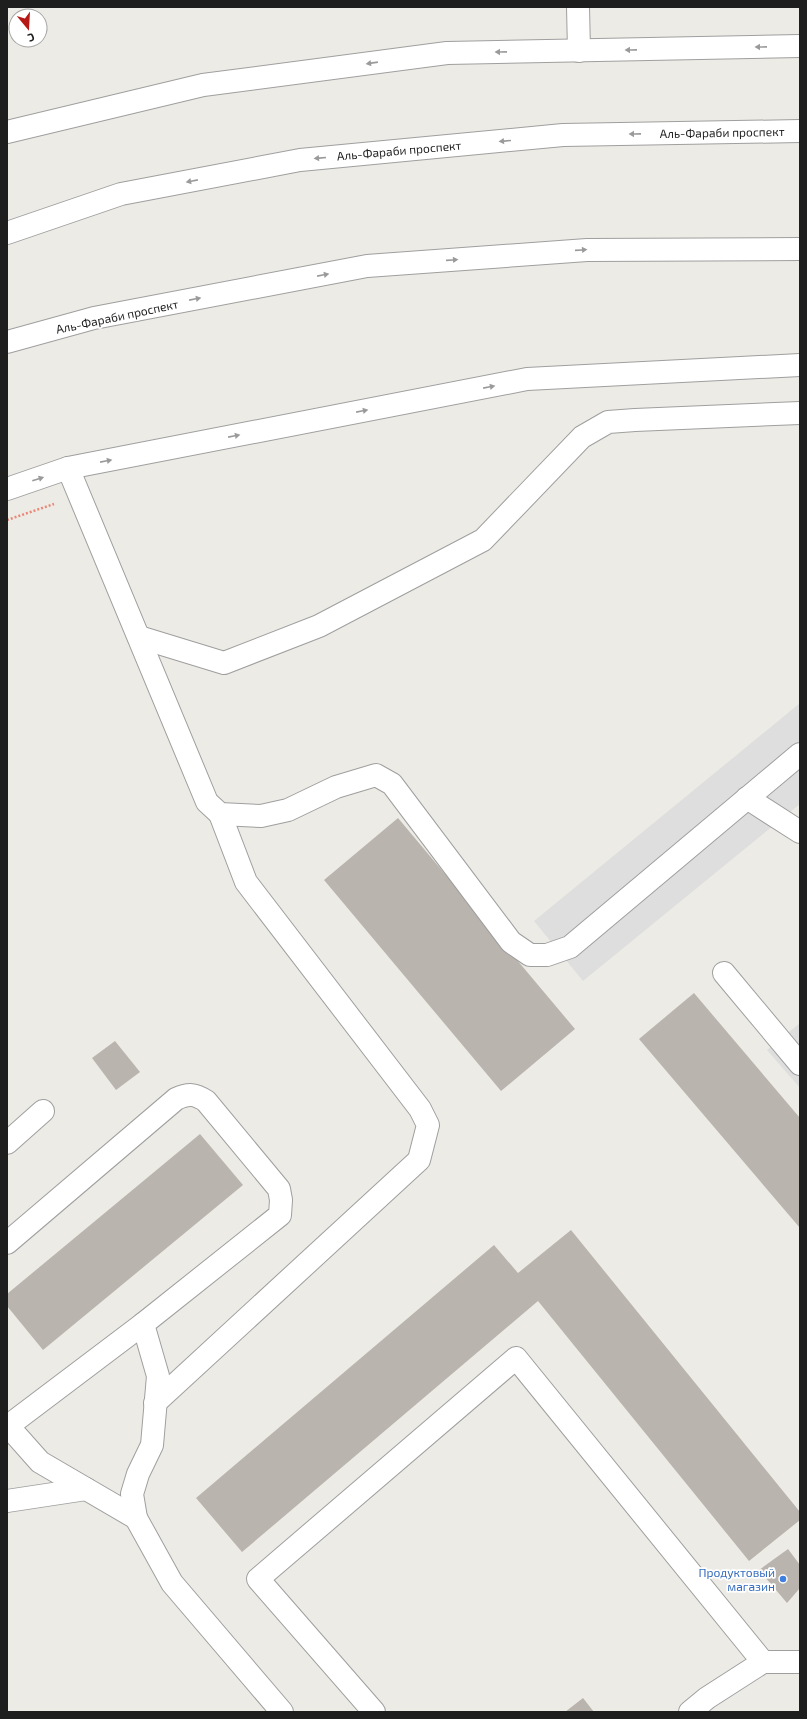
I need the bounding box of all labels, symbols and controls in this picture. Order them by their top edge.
north arrow [8,8,48,48]
text: С [26,31,36,45]
one-way arrow [754,44,767,50]
one-way arrow [624,47,637,53]
one-way arrow [494,49,507,55]
one-way arrow [366,60,378,66]
street label: Аль-Фараби проспект [659,124,785,140]
one-way arrow [628,131,641,137]
one-way arrow [499,137,511,144]
street label: Аль-Фараби проспект [336,138,462,162]
one-way arrow [314,155,326,161]
one-way arrow [186,178,198,184]
one-way arrow [575,247,587,254]
one-way arrow [446,256,458,263]
one-way arrow [316,271,329,277]
street label: Аль-Фараби проспект [54,296,180,336]
one-way arrow [189,296,201,302]
one-way arrow [483,383,495,389]
one-way arrow [356,408,368,414]
one-way arrow [228,433,240,439]
one-way arrow [100,458,113,464]
one-way arrow [32,475,44,481]
place label: Продуктовый магазин [699,1565,775,1593]
marker: Продуктовый магазин [778,1574,788,1584]

